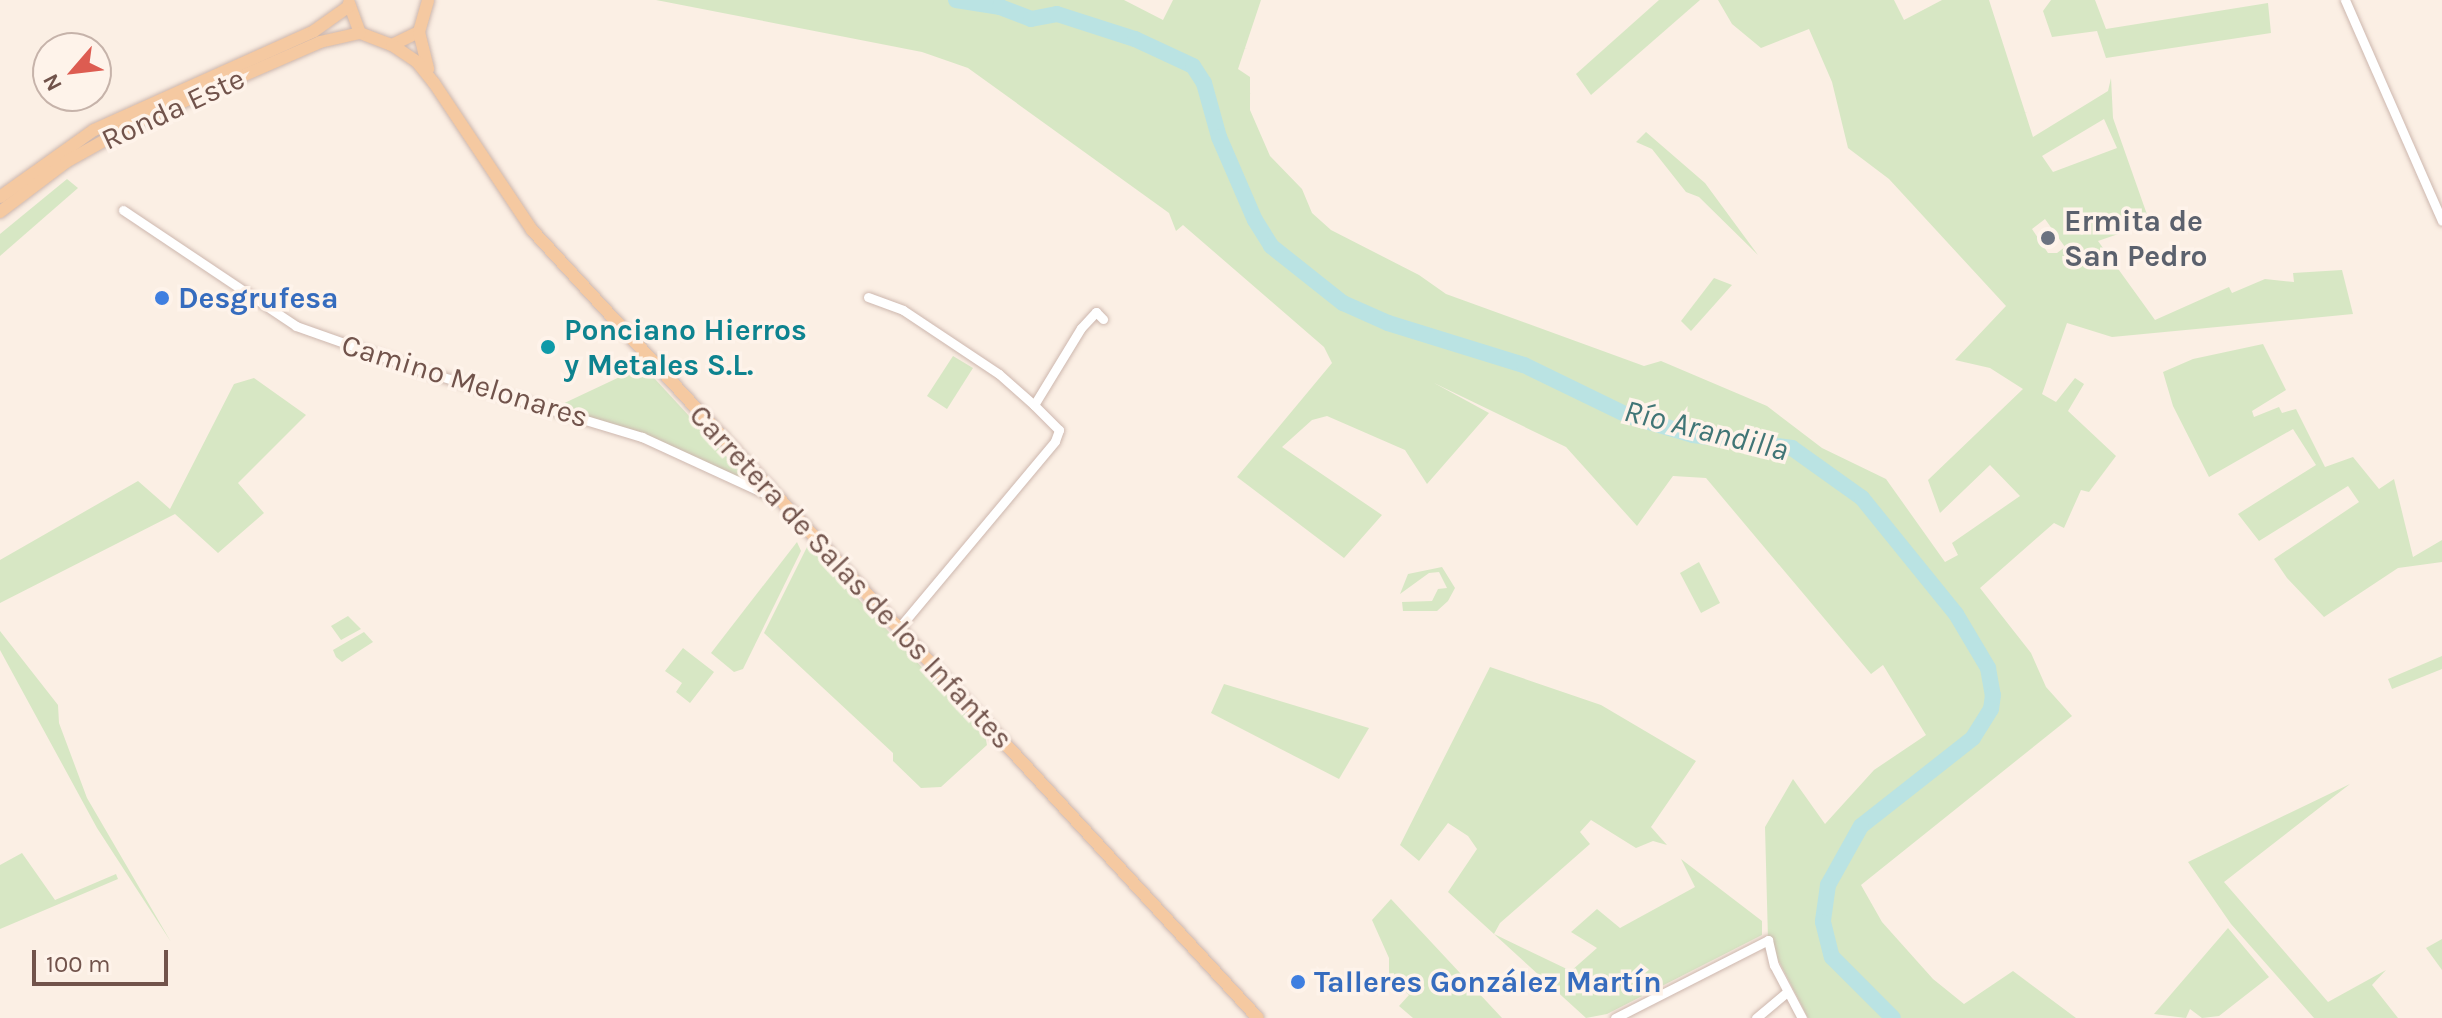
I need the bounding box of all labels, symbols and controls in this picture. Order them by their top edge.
north arrow [32,32,112,112]
street label: Ronda Este [96,60,250,158]
text: N [37,69,68,95]
place label: Ermita de San Pedro [2064,203,2207,274]
marker: Ermita de San Pedro [2039,229,2057,247]
place label: Desgrufesa [178,280,339,316]
marker: Desgrufesa [153,289,171,307]
place label: Ponciano Hierros y Metales S.L. [564,312,807,382]
street label: Camino Melonares [337,326,593,436]
marker: Ponciano Hierros y Metales S.L. [539,338,557,356]
water label: Río Arandilla [1620,392,1792,470]
street label: Carretera de Salas de los Infantes [682,397,1020,757]
scale bar [36,934,172,984]
text: 100 m [46,950,111,978]
place label: Talleres González Martín [1314,964,1662,1000]
marker: Talleres González Martín [1289,973,1307,991]

